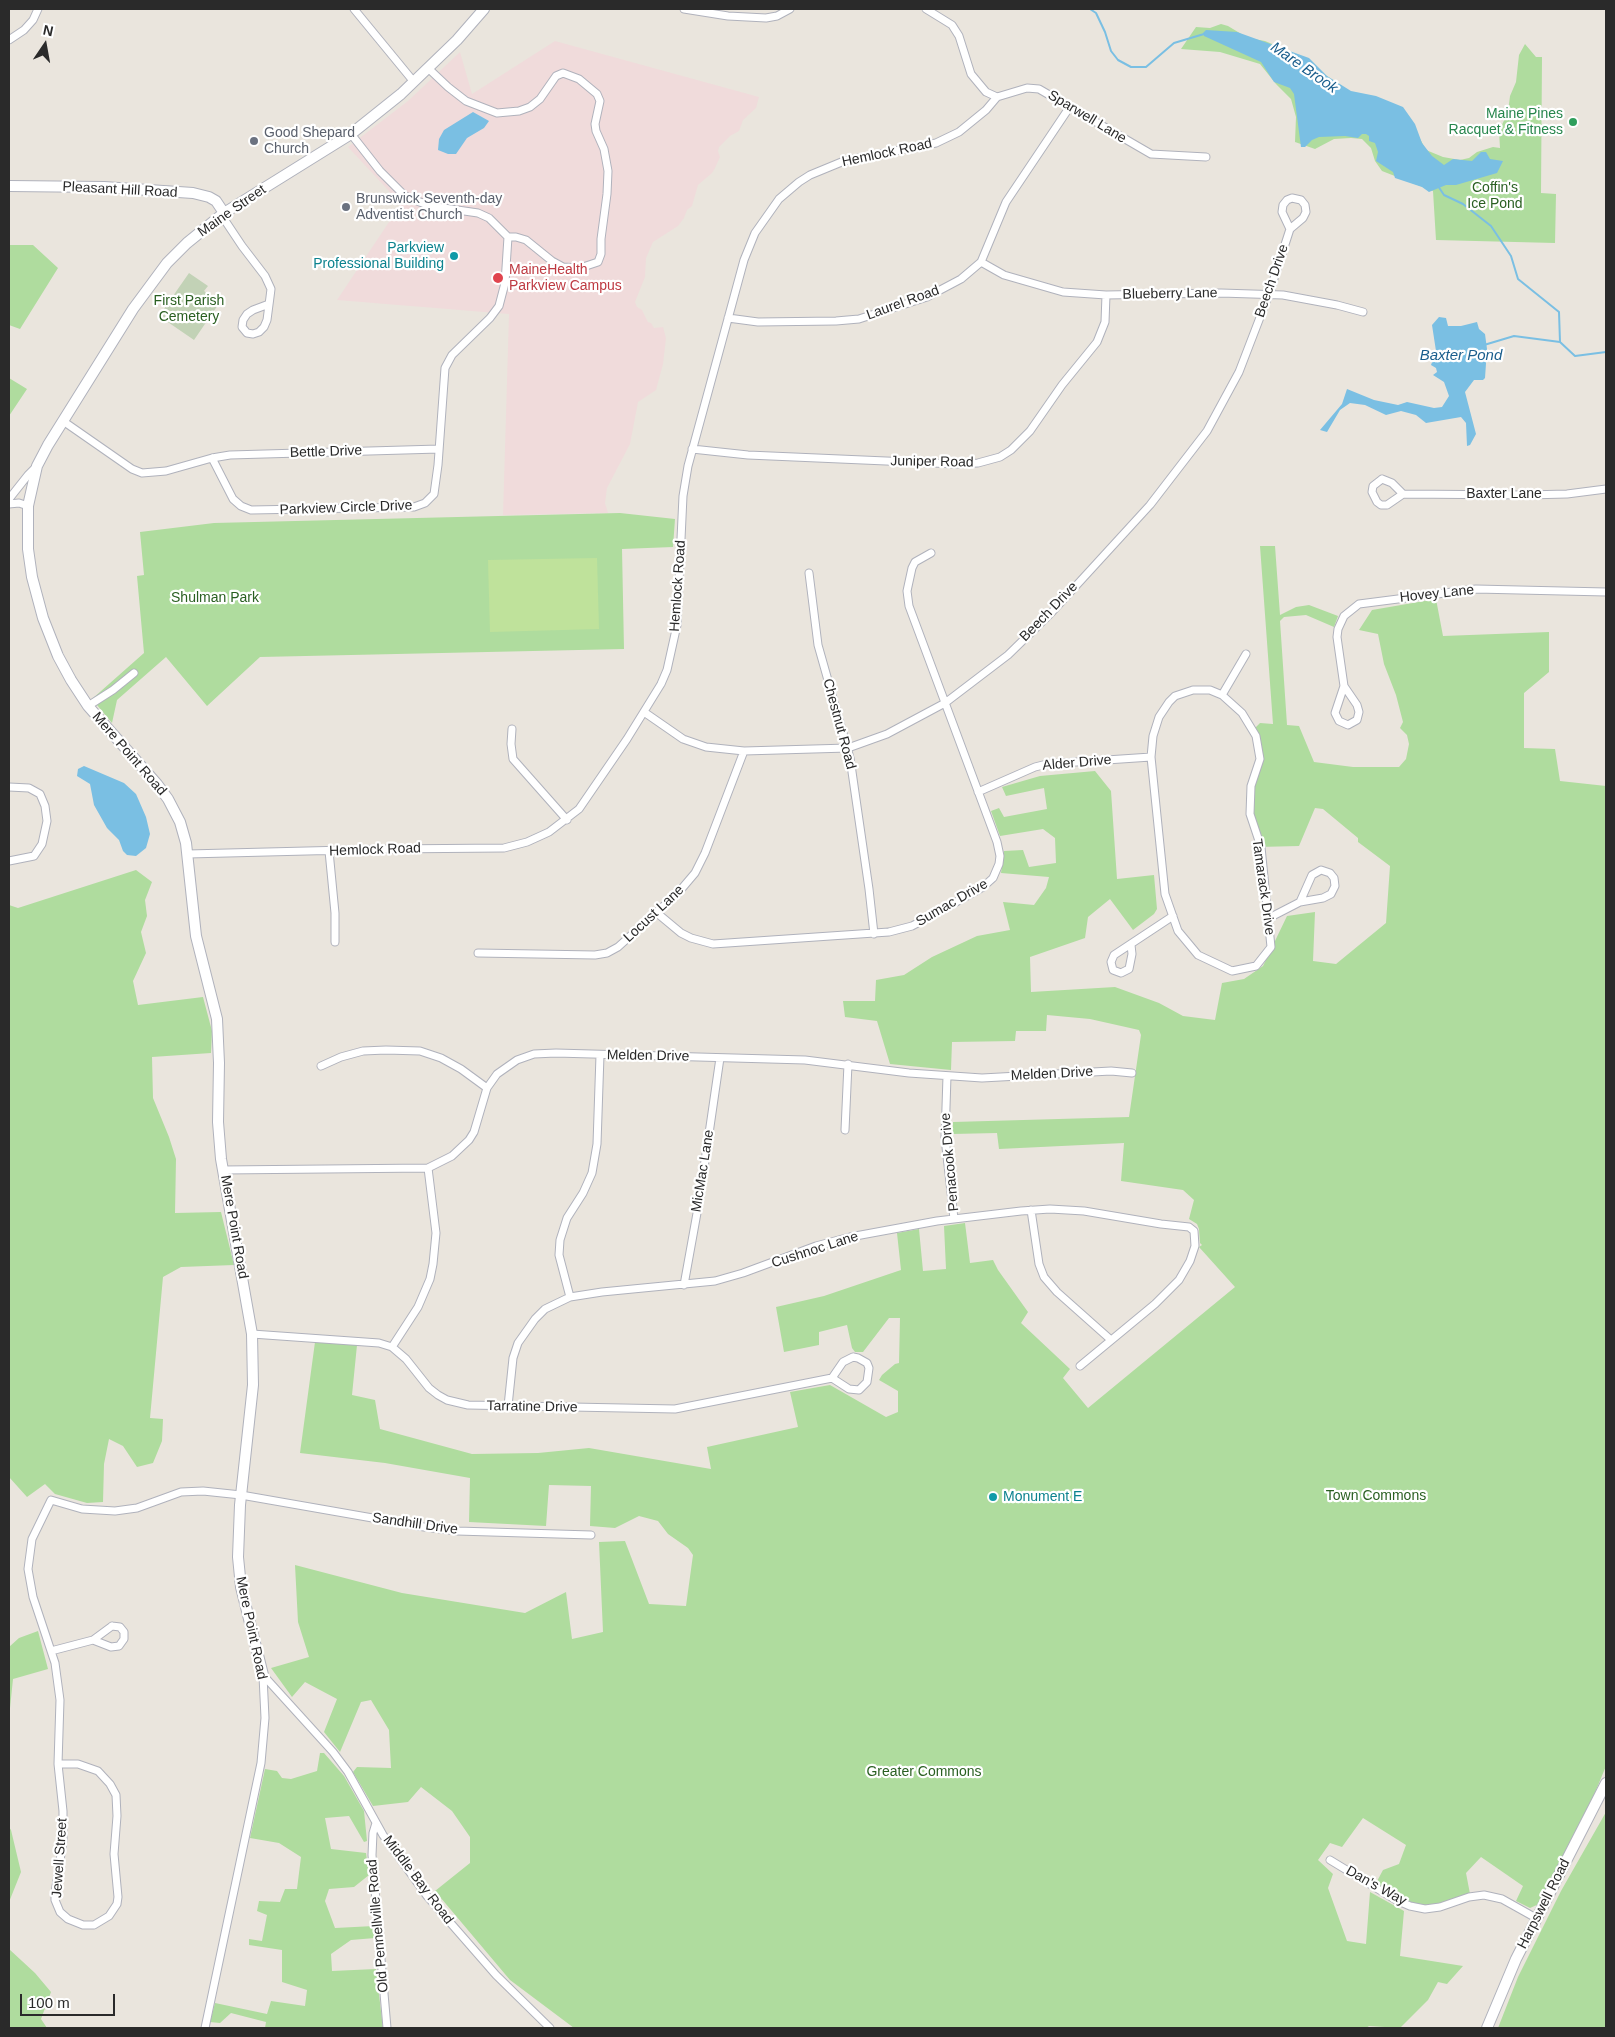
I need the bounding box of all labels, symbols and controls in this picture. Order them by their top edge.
north arrow [20,20,70,70]
text: N [42,21,55,39]
water label: Mare Brook [1267,38,1341,98]
street label: Sparwell Lane [1045,87,1129,147]
place label: Maine Pines Racquet & Fitness [1449,106,1563,138]
marker: Maine Pines Racquet & Fitness [1567,116,1579,128]
place label: Good Shepard Church [264,125,355,158]
marker: Good Shepard Church [248,135,260,147]
street label: Hemlock Road [840,135,934,171]
street label: Pleasant Hill Road [62,179,178,201]
park label: Coffin's Ice Pond [1467,180,1523,212]
street label: Maine Street [195,181,269,241]
place label: Brunswick Seventh-day Adventist Church [356,191,502,223]
marker: Brunswick Seventh-day Adventist Church [340,201,352,213]
place label: Parkview Professional Building [313,240,444,272]
street label: Beech Drive [1252,242,1292,320]
marker: Parkview Professional Building [448,250,460,262]
place label: MaineHealth Parkview Campus [509,262,622,294]
marker: MaineHealth Parkview Campus [491,271,505,285]
street label: Laurel Road [864,282,942,324]
street label: Blueberry Lane [1122,285,1218,303]
park label: First Parish Cemetery [154,293,224,326]
water label: Baxter Pond [1420,347,1502,365]
street label: Bettle Drive [290,442,362,462]
street label: Juniper Road [890,453,974,471]
street label: Baxter Lane [1466,486,1542,502]
street label: Parkview Circle Drive [279,497,413,519]
street label: Hemlock Road [666,540,690,632]
street label: Beech Drive [1016,579,1082,645]
street label: Hovey Lane [1399,582,1475,606]
park label: Shulman Park [171,590,259,606]
street label: Chestnut Road [819,677,859,771]
street label: Mere Point Road [88,709,170,799]
street label: Alder Drive [1042,752,1112,774]
street label: Tamarack Drive [1248,838,1278,936]
street label: Hemlock Road [329,840,421,860]
street label: Sumac Drive [913,876,991,930]
street label: Locust Lane [620,882,688,946]
street label: Melden Drive [607,1047,689,1065]
street label: Melden Drive [1010,1063,1094,1085]
street label: Penacook Drive [937,1112,963,1212]
street label: MicMac Lane [688,1129,718,1213]
street label: Mere Point Road [217,1174,251,1280]
street label: Cushnoc Lane [769,1228,861,1272]
street label: Tarratine Drive [486,1398,578,1416]
park label: Town Commons [1326,1488,1426,1504]
place label: Monument E [1003,1489,1082,1505]
marker: Monument E [987,1491,999,1503]
street label: Sandhill Drive [371,1510,459,1538]
street label: Mere Point Road [232,1575,270,1681]
park label: Greater Commons [866,1764,982,1780]
street label: Jewell Street [49,1817,71,1899]
street label: Middle Bay Road [379,1832,457,1928]
street label: Harpswell Road [1514,1856,1574,1952]
street label: Old Pennellville Road [364,1859,392,1993]
street label: Dan's Way [1343,1862,1409,1910]
scale bar [22,1984,118,2016]
text: 100 m [28,1994,70,2011]

